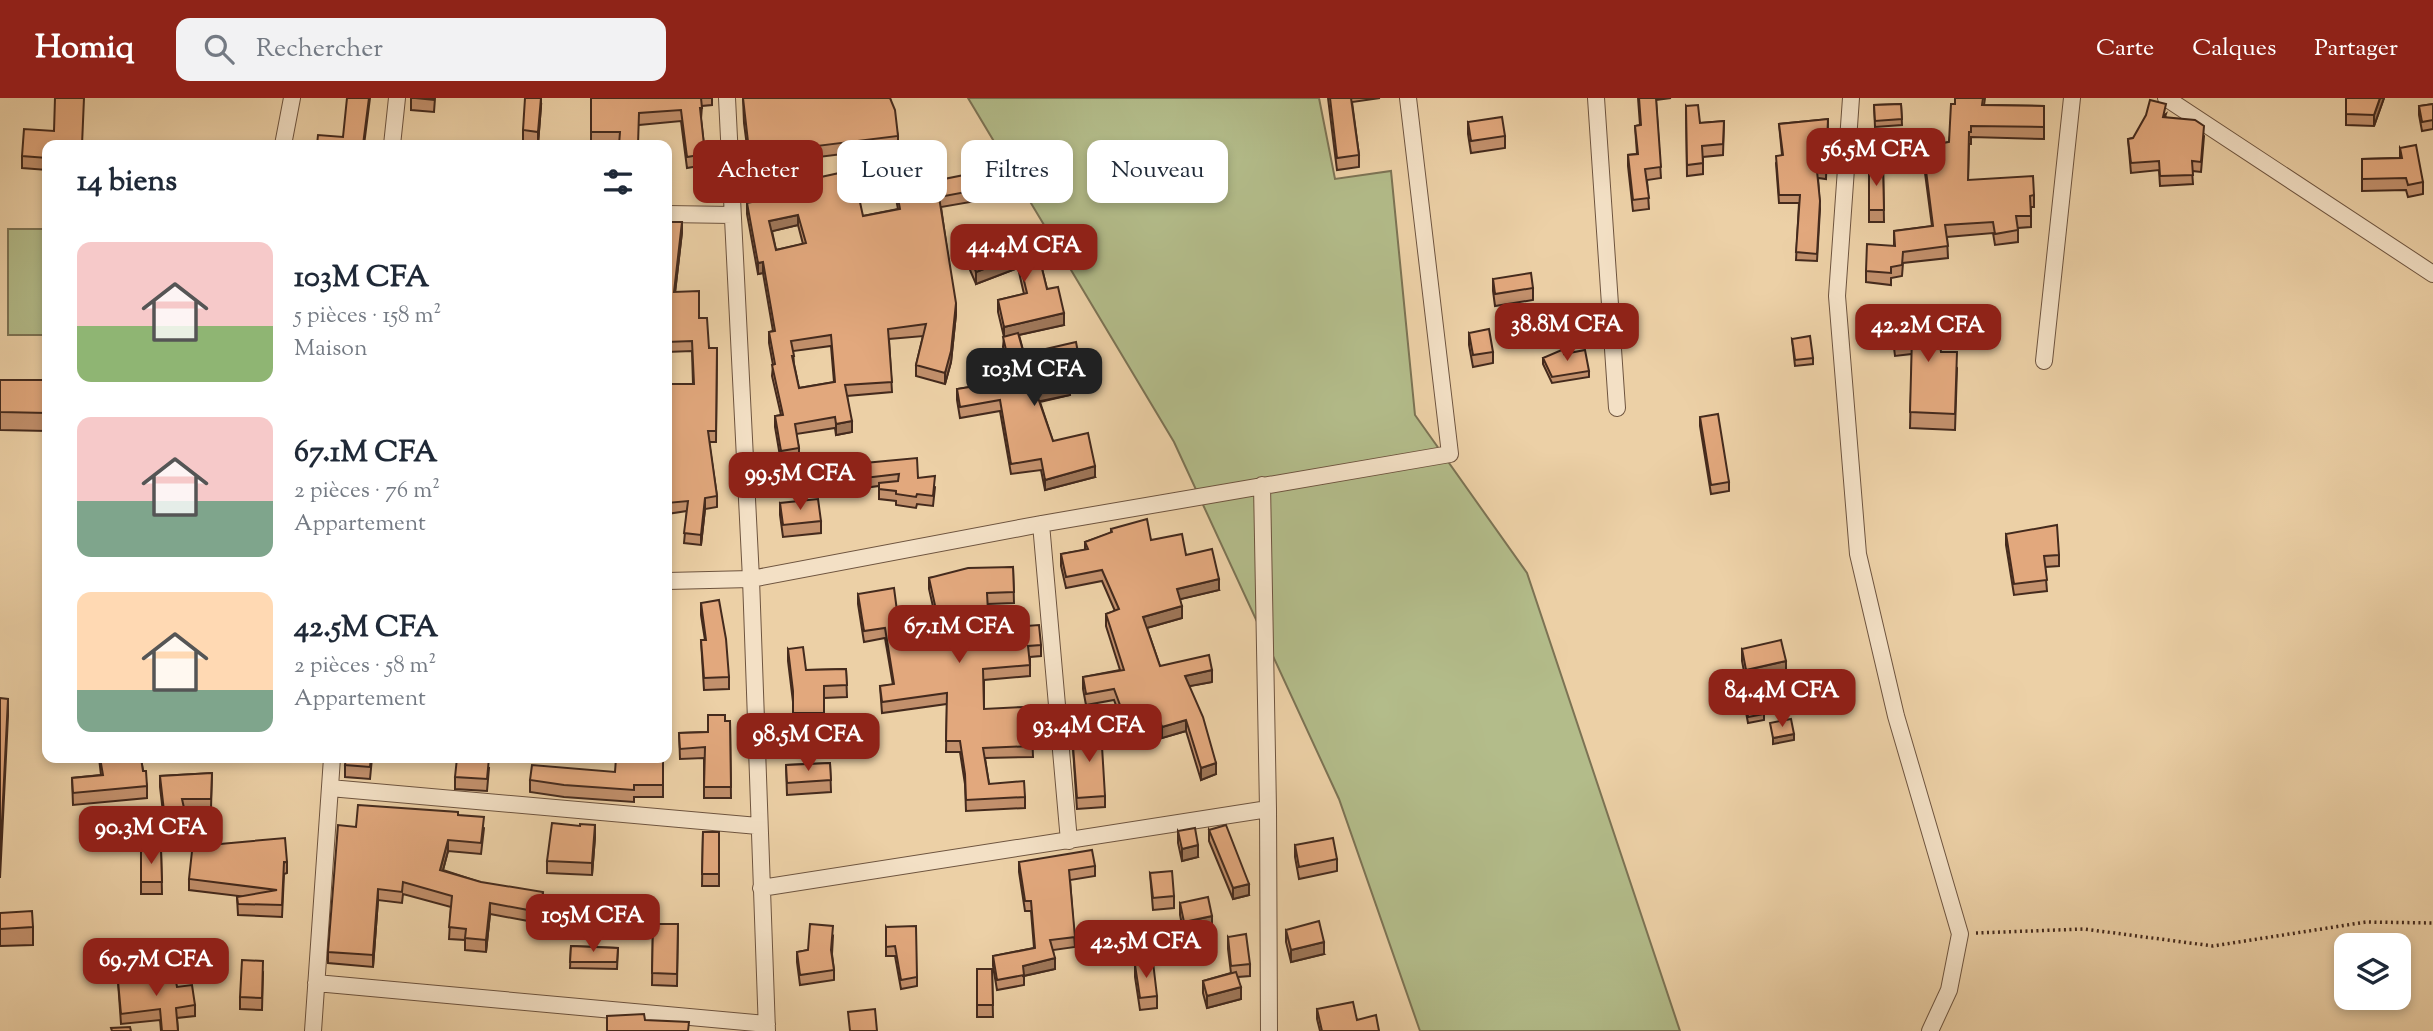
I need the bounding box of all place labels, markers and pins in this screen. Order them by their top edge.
pin: 56.5M CFA [1796,129,1956,188]
pin: 44.4M CFA [944,225,1104,284]
pin: 38.8M CFA [1487,303,1647,363]
pin: 42.2M CFA [1848,304,2008,364]
pin: 103M CFA [962,348,1106,408]
pin: 99.5M CFA [720,452,880,512]
pin: 67.1M CFA [879,606,1039,665]
pin: 84.4M CFA [1702,670,1862,729]
pin: 93.4M CFA [1009,704,1169,764]
pin: 98.5M CFA [728,714,888,773]
pin: 90.3M CFA [71,806,231,866]
pin: 105M CFA [521,894,665,954]
pin: 42.5M CFA [1066,920,1226,980]
pin: 69.7M CFA [76,939,236,998]

